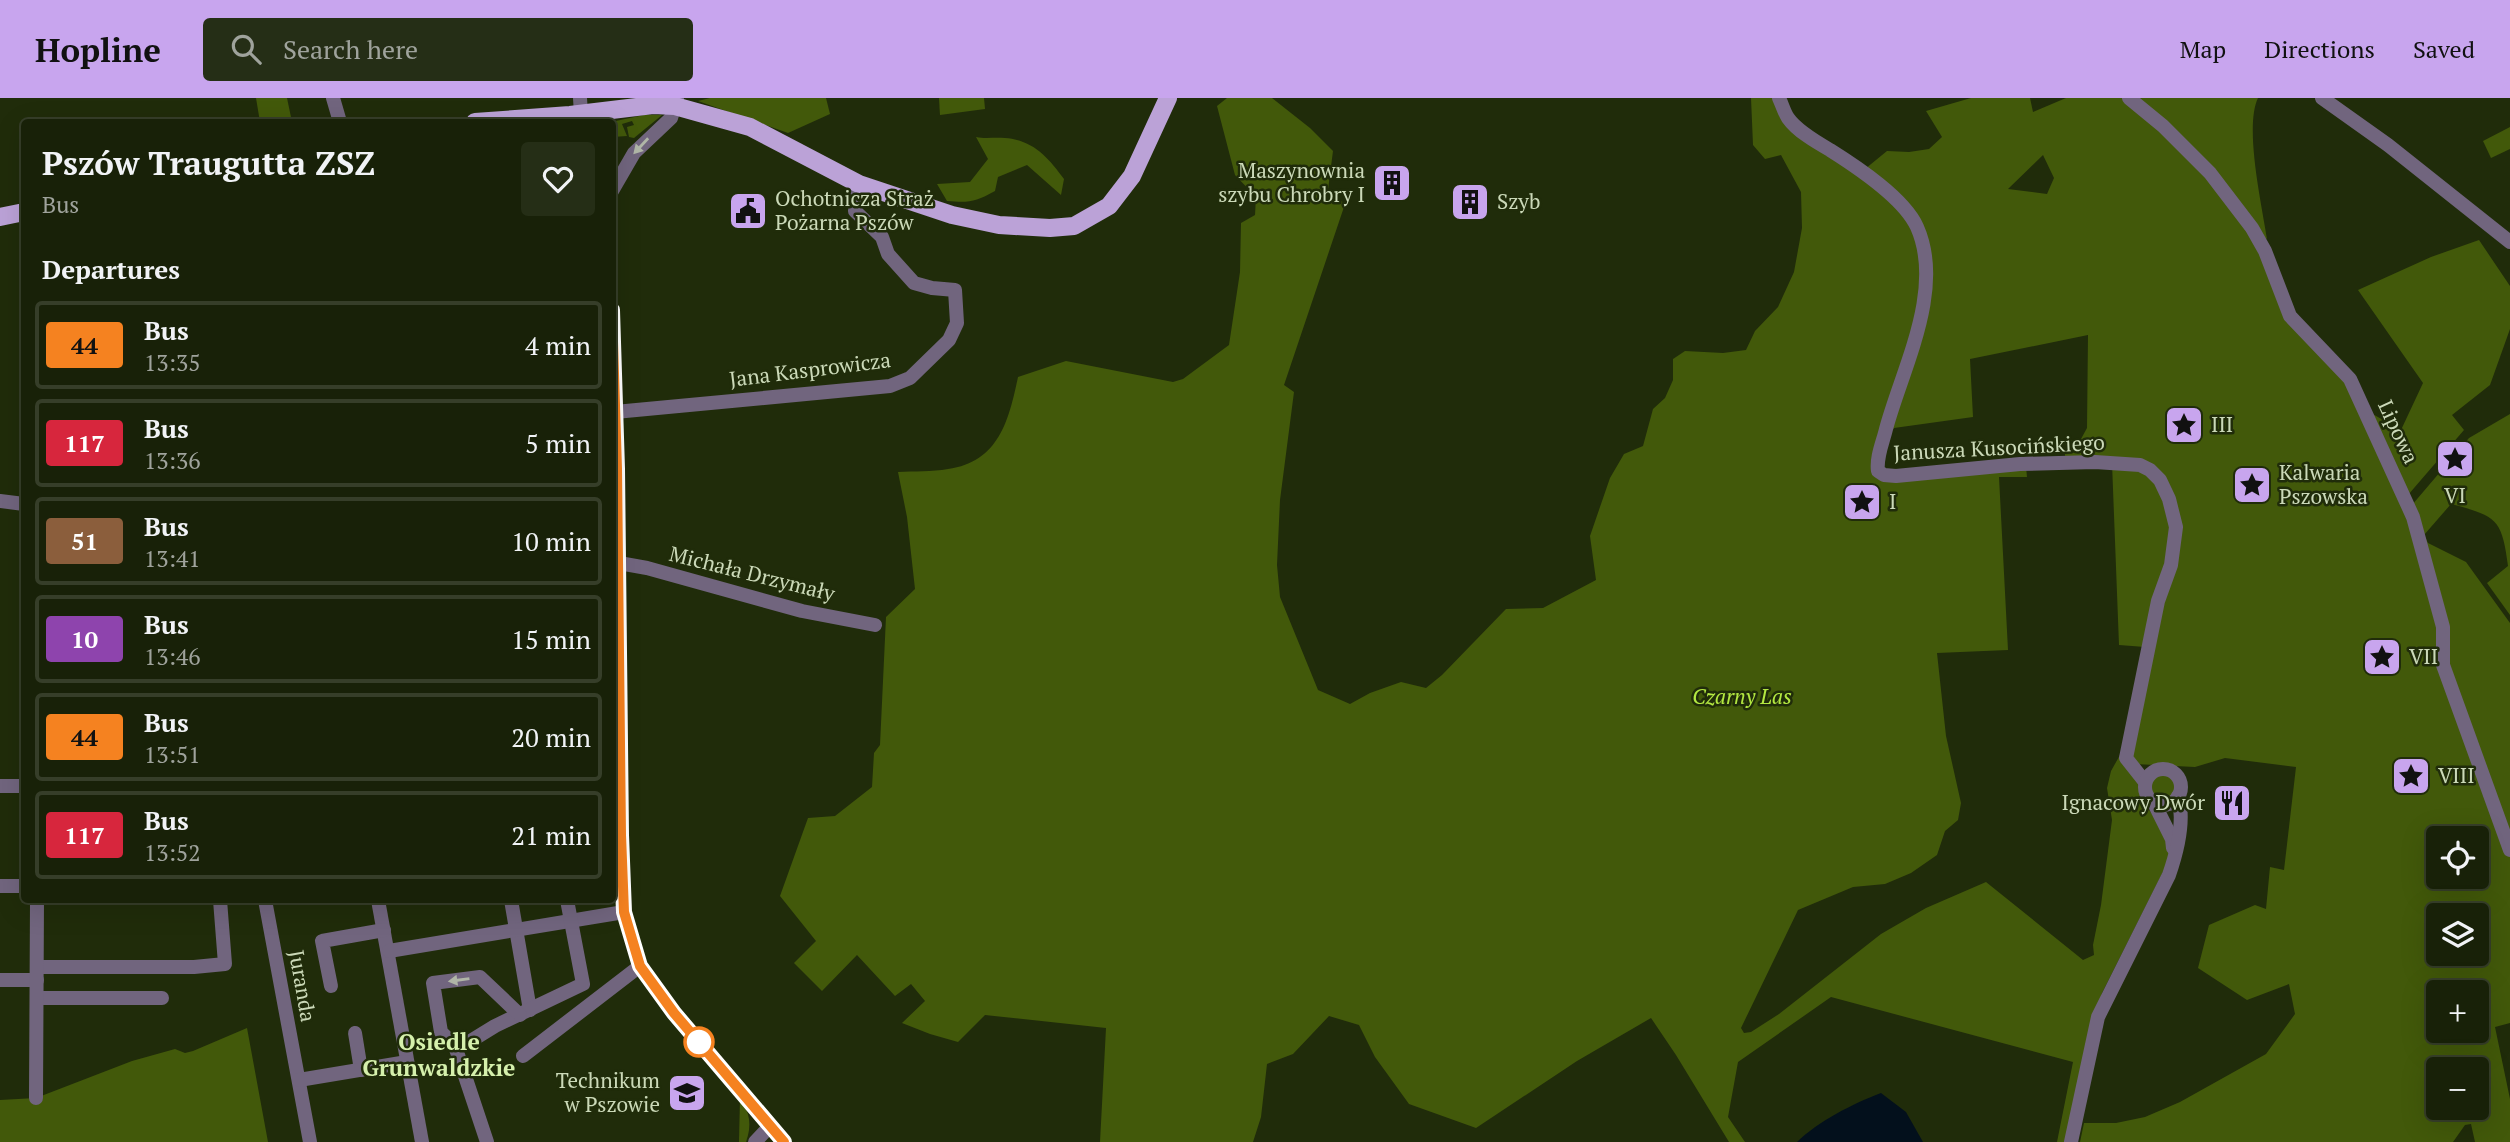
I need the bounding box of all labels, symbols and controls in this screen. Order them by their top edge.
search box [203,18,693,81]
text: Hopline [35,28,161,71]
icon: search [227,30,265,68]
text: Search here [283,32,418,66]
text: Map [2180,33,2226,65]
text: Directions [2264,33,2375,65]
text: Saved [2413,33,2475,65]
one-way arrow [633,137,649,155]
text: Pszów Traugutta ZSZ [42,141,375,184]
button: heart [521,142,595,216]
place label: Maszynownia szybu Chrobry I [1218,156,1365,208]
building icon: Maszynownia szybu Chrobry I [1371,162,1413,204]
building icon: Szyb [1449,181,1491,223]
place label: Ochotnicza Straż Pożarna Pszów [775,184,934,236]
place label: Szyb [1497,187,1540,215]
text: Bus [42,189,79,220]
public building icon: Ochotnicza Straż Pożarna Pszów [727,190,769,232]
text: Departures [42,252,180,286]
text: Bus [144,313,189,347]
text: 4 min [525,328,591,362]
text: 44 [71,329,98,361]
street label: Jana Kasprowicza [728,345,893,393]
text: 13:35 [144,347,201,378]
street label: Lipowa [2372,395,2426,468]
place icon: III [2163,404,2205,446]
place label: III [2211,410,2233,438]
text: Bus [144,411,189,445]
text: 5 min [525,426,591,460]
text: 117 [64,427,105,459]
street label: Janusza Kusocińskiego [1892,427,2105,467]
place icon: VI [2434,438,2476,480]
text: 13:36 [144,445,201,476]
place label: Kalwaria Pszowska [2279,458,2368,510]
place icon: Kalwaria Pszowska [2231,464,2273,506]
place icon: I [1841,481,1883,523]
place label: VI [2444,481,2466,509]
place label: I [1889,487,1896,515]
text: Bus [144,509,189,543]
text: 10 min [511,524,591,558]
text: 51 [71,525,98,557]
street label: Michała Drzymały [667,539,838,607]
text: 13:41 [144,543,201,574]
text: Bus [144,607,189,641]
text: 15 min [511,622,591,656]
text: 10 [71,623,98,655]
place icon: VII [2361,636,2403,678]
text: 13:46 [144,641,201,672]
place label: VII [2409,642,2438,670]
park label: Czarny Las [1692,682,1792,710]
text: Bus [144,705,189,739]
text: 20 min [511,720,591,754]
text: 44 [71,721,98,753]
text: 13:51 [144,739,201,770]
place icon: VIII [2390,755,2432,797]
place label: VIII [2438,761,2475,789]
restaurant icon: Ignacowy Dwór [2211,782,2253,824]
place label: Ignacowy Dwór [2062,788,2205,816]
text: Bus [144,803,189,837]
text: 21 min [511,818,591,852]
text: 117 [64,819,105,851]
map controls [2426,826,2489,1120]
button: locate [2426,826,2489,889]
text: 13:52 [144,837,201,868]
button: layers [2426,903,2489,966]
street label: Juranda [283,948,323,1024]
one-way arrow [448,974,470,985]
button: + [2426,980,2489,1043]
district label: Osiedle Grunwaldzkie [363,1026,515,1083]
unlabelled marker [684,1027,714,1057]
button: − [2426,1057,2489,1120]
place label: Technikum w Pszowie [556,1066,660,1118]
school or university icon: Technikum w Pszowie [666,1072,708,1114]

